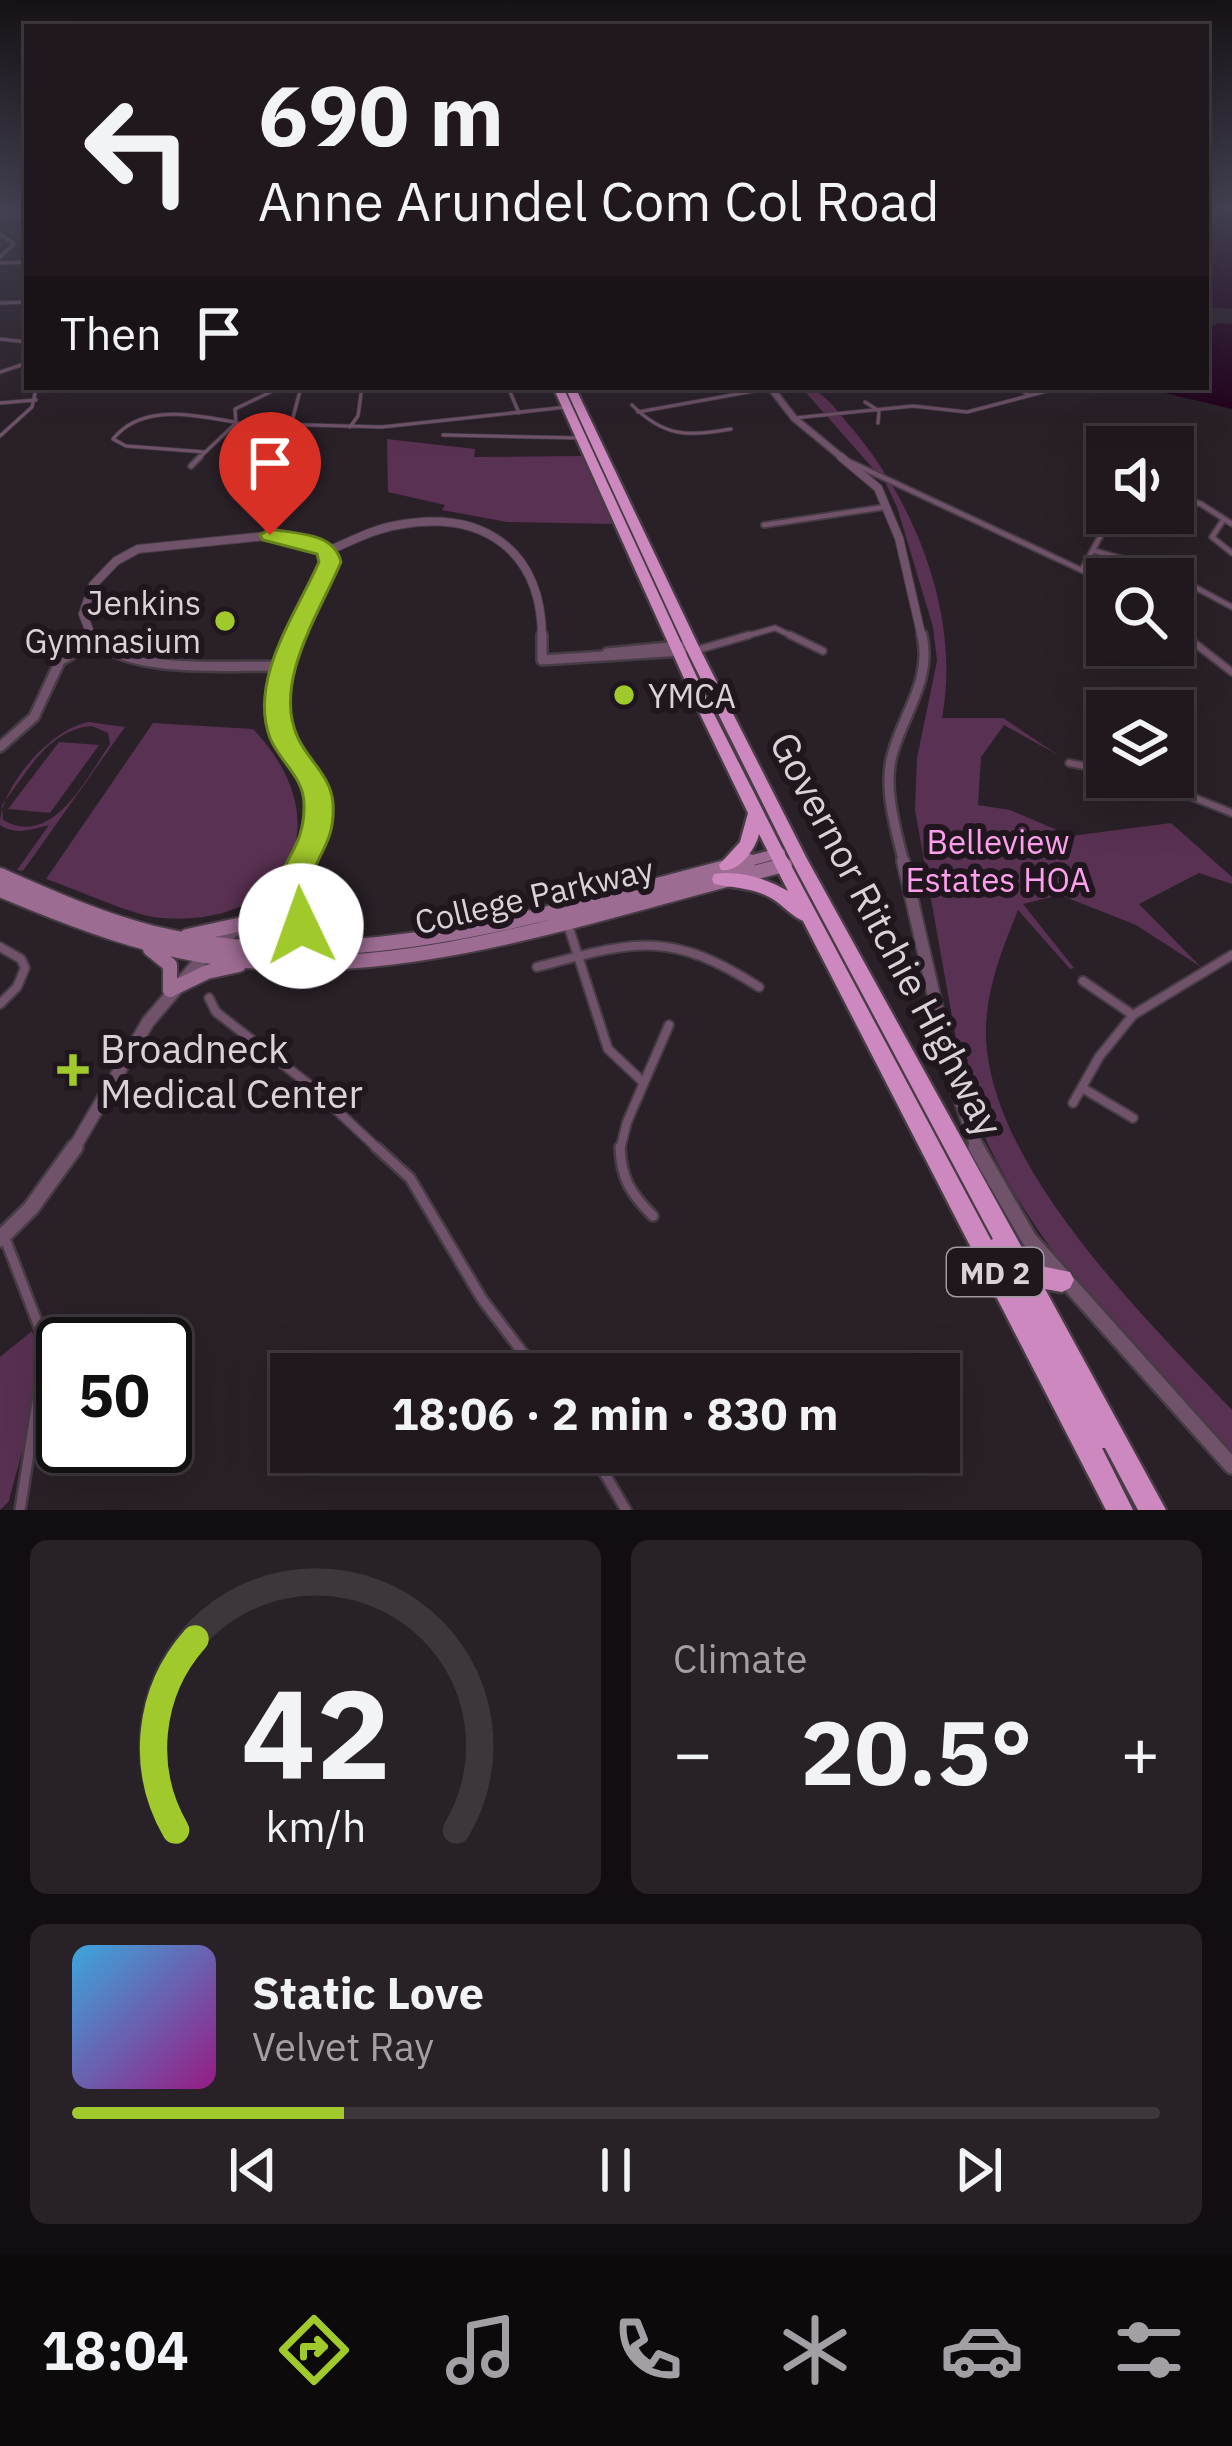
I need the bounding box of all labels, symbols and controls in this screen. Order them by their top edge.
text: 690 m [258,60,504,169]
icon: left [60,72,216,228]
text: Anne Arundel Com Col Road [258,166,940,236]
icon: arrive [186,300,252,366]
text: Then [60,304,162,362]
pin [219,412,321,535]
map controls [1086,426,1194,798]
button: sound [1086,426,1194,534]
icon: arrive [237,430,303,496]
button: search [1086,558,1194,666]
place label: Jenkins Gymnasium [25,581,201,662]
marker: Jenkins Gymnasium [212,608,238,634]
place label: YMCA [648,674,736,717]
marker: YMCA [611,682,637,708]
button: layers [1086,690,1194,798]
street label: Governor Ritchie Highway [759,723,1015,1145]
park label: Belleview Estates HOA [905,820,1091,901]
street label: College Parkway [410,847,658,943]
position arrow [238,863,364,989]
place label: Broadneck Medical Center [100,1023,363,1119]
marker: Broadneck Medical Center [57,1054,89,1086]
road number: MD 2 [947,1248,1043,1296]
speed limit sign: 50 [36,1317,192,1473]
text: 18:06 · 2 min · 830 m [392,1384,838,1442]
text: Climate [673,1633,807,1684]
text: 42 [241,1651,390,1813]
text: 20.5° [800,1693,1033,1810]
text: − [673,1709,713,1795]
text: + [1120,1709,1160,1795]
text: km/h [265,1798,366,1854]
text: Static Love [252,1963,484,2021]
text: Velvet Ray [252,2021,434,2072]
icon: previous [220,2137,286,2203]
icon: pause [583,2137,649,2203]
icon: next [946,2137,1012,2203]
icon: directions [272,2308,356,2392]
icon: music [439,2308,523,2392]
icon: phone [606,2308,690,2392]
icon: climate [773,2308,857,2392]
icon: car [940,2308,1024,2392]
icon: filters [1107,2308,1191,2392]
text: 18:04 [41,2315,189,2385]

